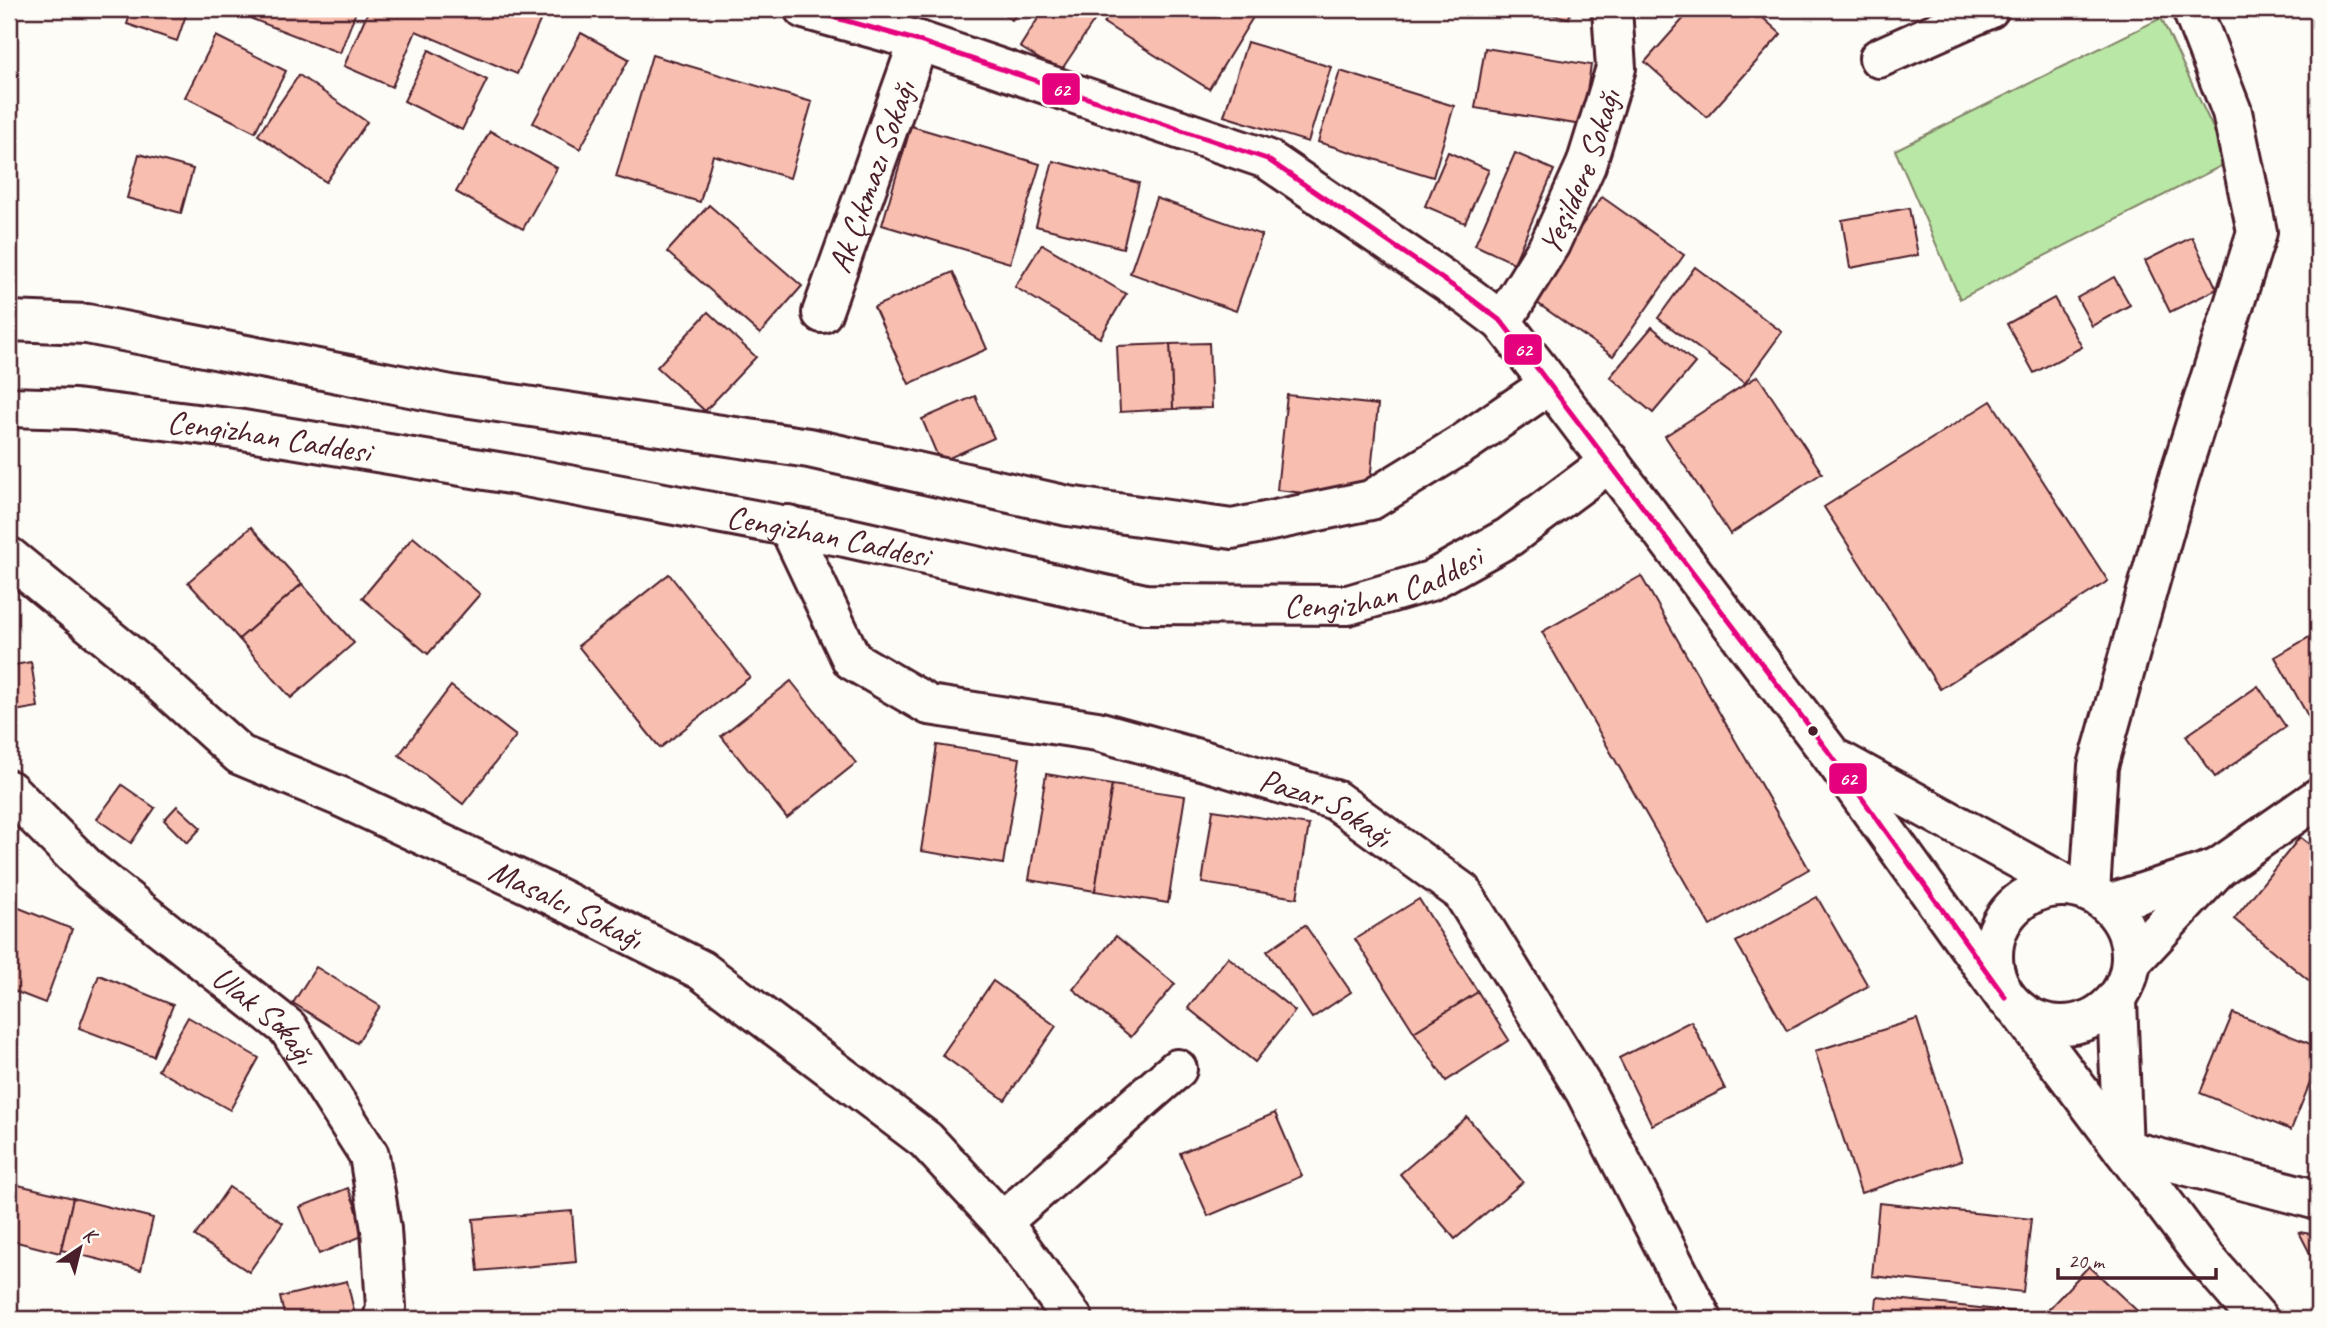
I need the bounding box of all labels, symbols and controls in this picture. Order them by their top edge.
line badge: 62 [1041,72,1081,106]
street label: Ak Çıkmazı Sokağı [818,74,926,278]
text: 62 [1052,78,1072,102]
street label: Yeşildere Sokağı [1529,83,1631,263]
line badge: 62 [1503,333,1543,366]
text: 62 [1514,338,1534,362]
street label: Cengizhan Caddesi [165,401,378,473]
street label: Cengizhan Caddesi [724,495,937,578]
street label: Cengizhan Caddesi [1284,534,1493,627]
unlabelled marker [1806,724,1820,738]
street label: Pazar Sokağı [1255,758,1402,858]
line badge: 62 [1828,762,1868,795]
text: 62 [1839,767,1859,791]
street label: Masalcı Sokağı [483,849,651,960]
street label: Ulak Sokağı [204,956,326,1073]
north arrow [46,1212,116,1282]
text: K [78,1222,104,1250]
scale bar [2058,1237,2215,1281]
text: 20 m [2068,1248,2106,1274]

